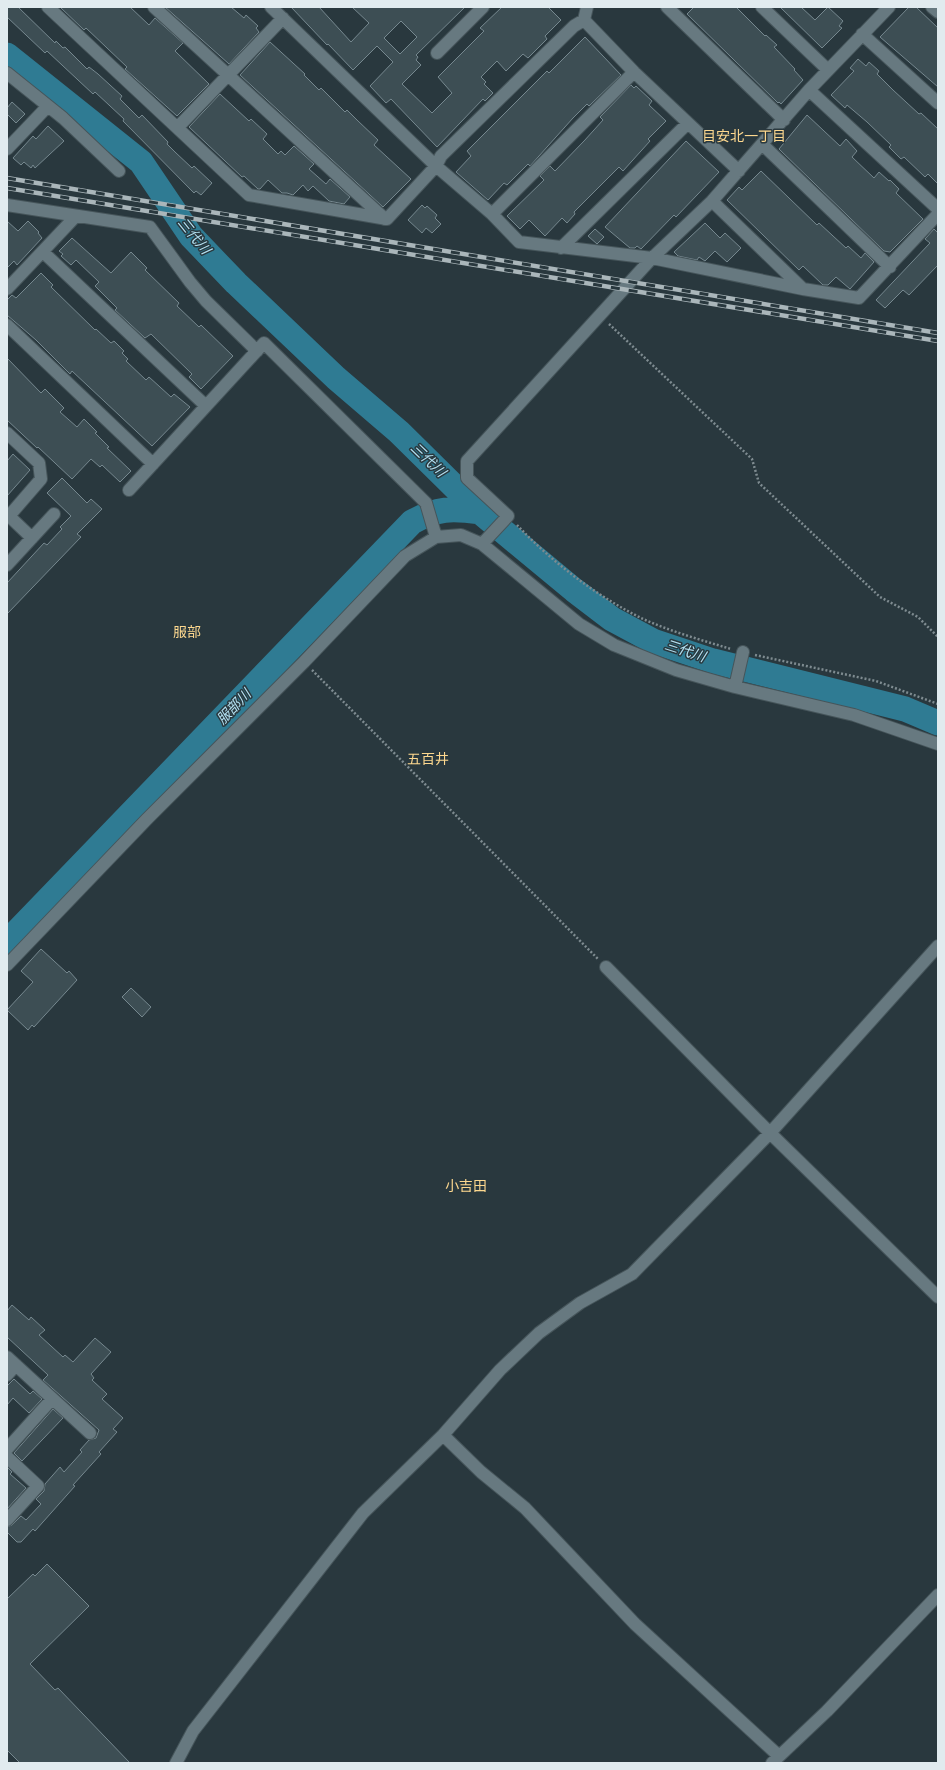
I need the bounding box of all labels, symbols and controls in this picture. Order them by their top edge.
district label: 目安北一丁目 [702,128,786,145]
water label: 三代川 [174,214,215,259]
water label: 三代川 [407,439,450,482]
district label: 服部 [173,624,201,641]
water label: 三代川 [662,636,710,666]
water label: 服部川 [213,685,256,728]
district label: 五百井 [407,751,449,768]
district label: 小吉田 [445,1178,487,1195]

